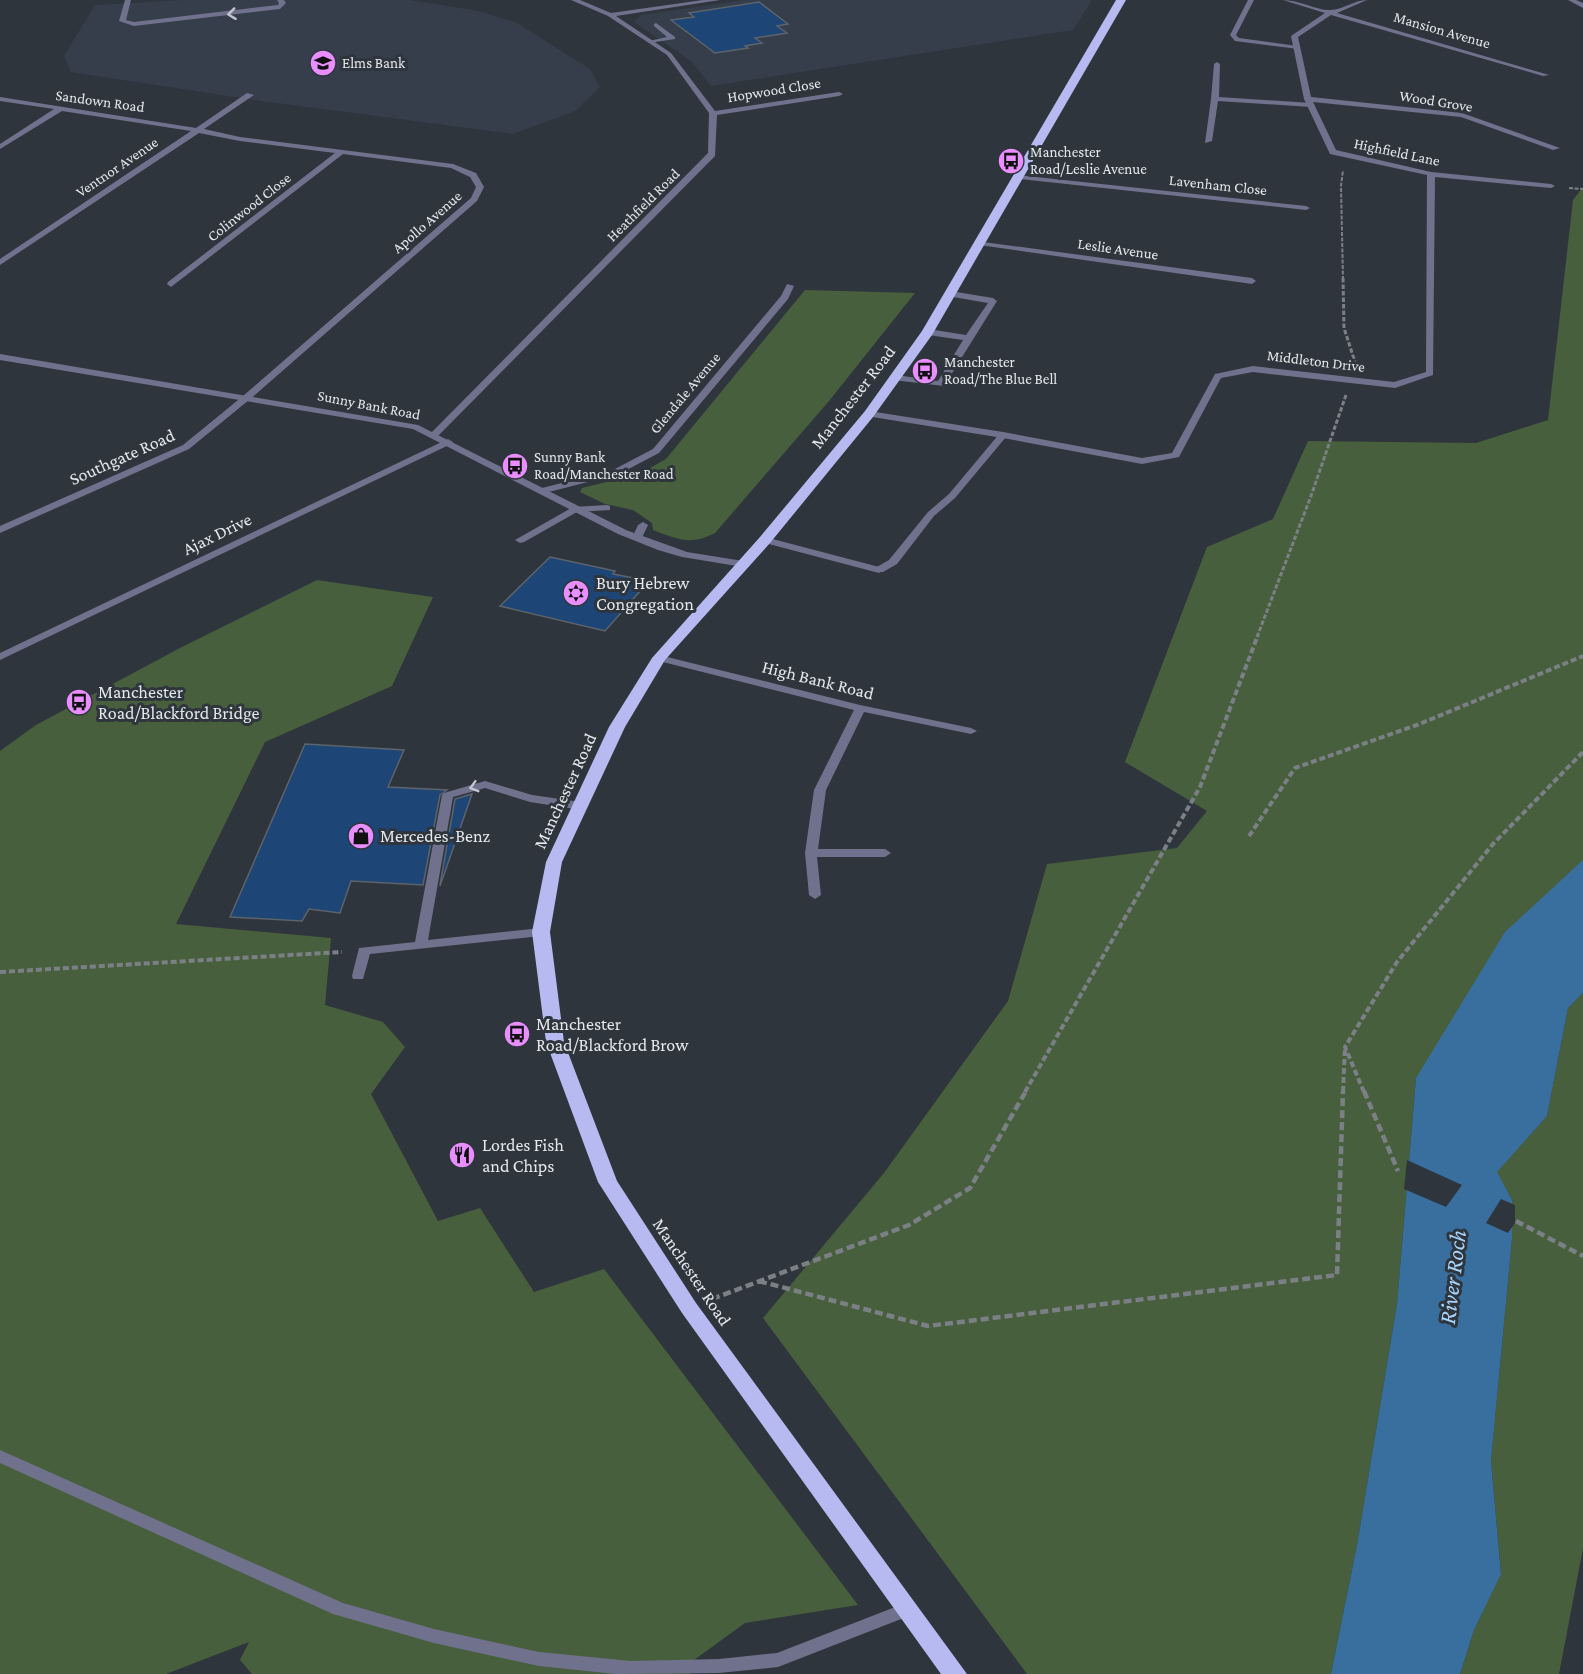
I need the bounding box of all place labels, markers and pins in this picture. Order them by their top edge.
school or university icon: Elms Bank [308,48,338,78]
place label: Elms Bank [342,55,406,71]
place label: Manchester Road/Leslie Avenue [1030,144,1147,177]
bus stop icon: Manchester Road/Leslie Avenue [996,146,1026,176]
place label: Manchester Road/The Blue Bell [944,354,1057,387]
bus stop icon: Manchester Road/The Blue Bell [910,356,940,386]
place label: Sunny Bank Road/Manchester Road [534,449,674,482]
bus stop icon: Sunny Bank Road/Manchester Road [500,451,530,481]
place label: Bury Hebrew Congregation [596,573,694,614]
synagogue icon: Bury Hebrew Congregation [561,578,591,608]
place label: Manchester Road/Blackford Bridge [98,682,260,723]
bus stop icon: Manchester Road/Blackford Bridge [64,687,94,717]
shop icon: Mercedes-Benz [346,821,376,851]
place label: Mercedes-Benz [380,826,491,846]
place label: Manchester Road/Blackford Brow [536,1014,689,1055]
bus stop icon: Manchester Road/Blackford Brow [502,1019,532,1049]
place label: Lordes Fish and Chips [482,1135,564,1176]
restaurant icon: Lordes Fish and Chips [447,1140,477,1170]

